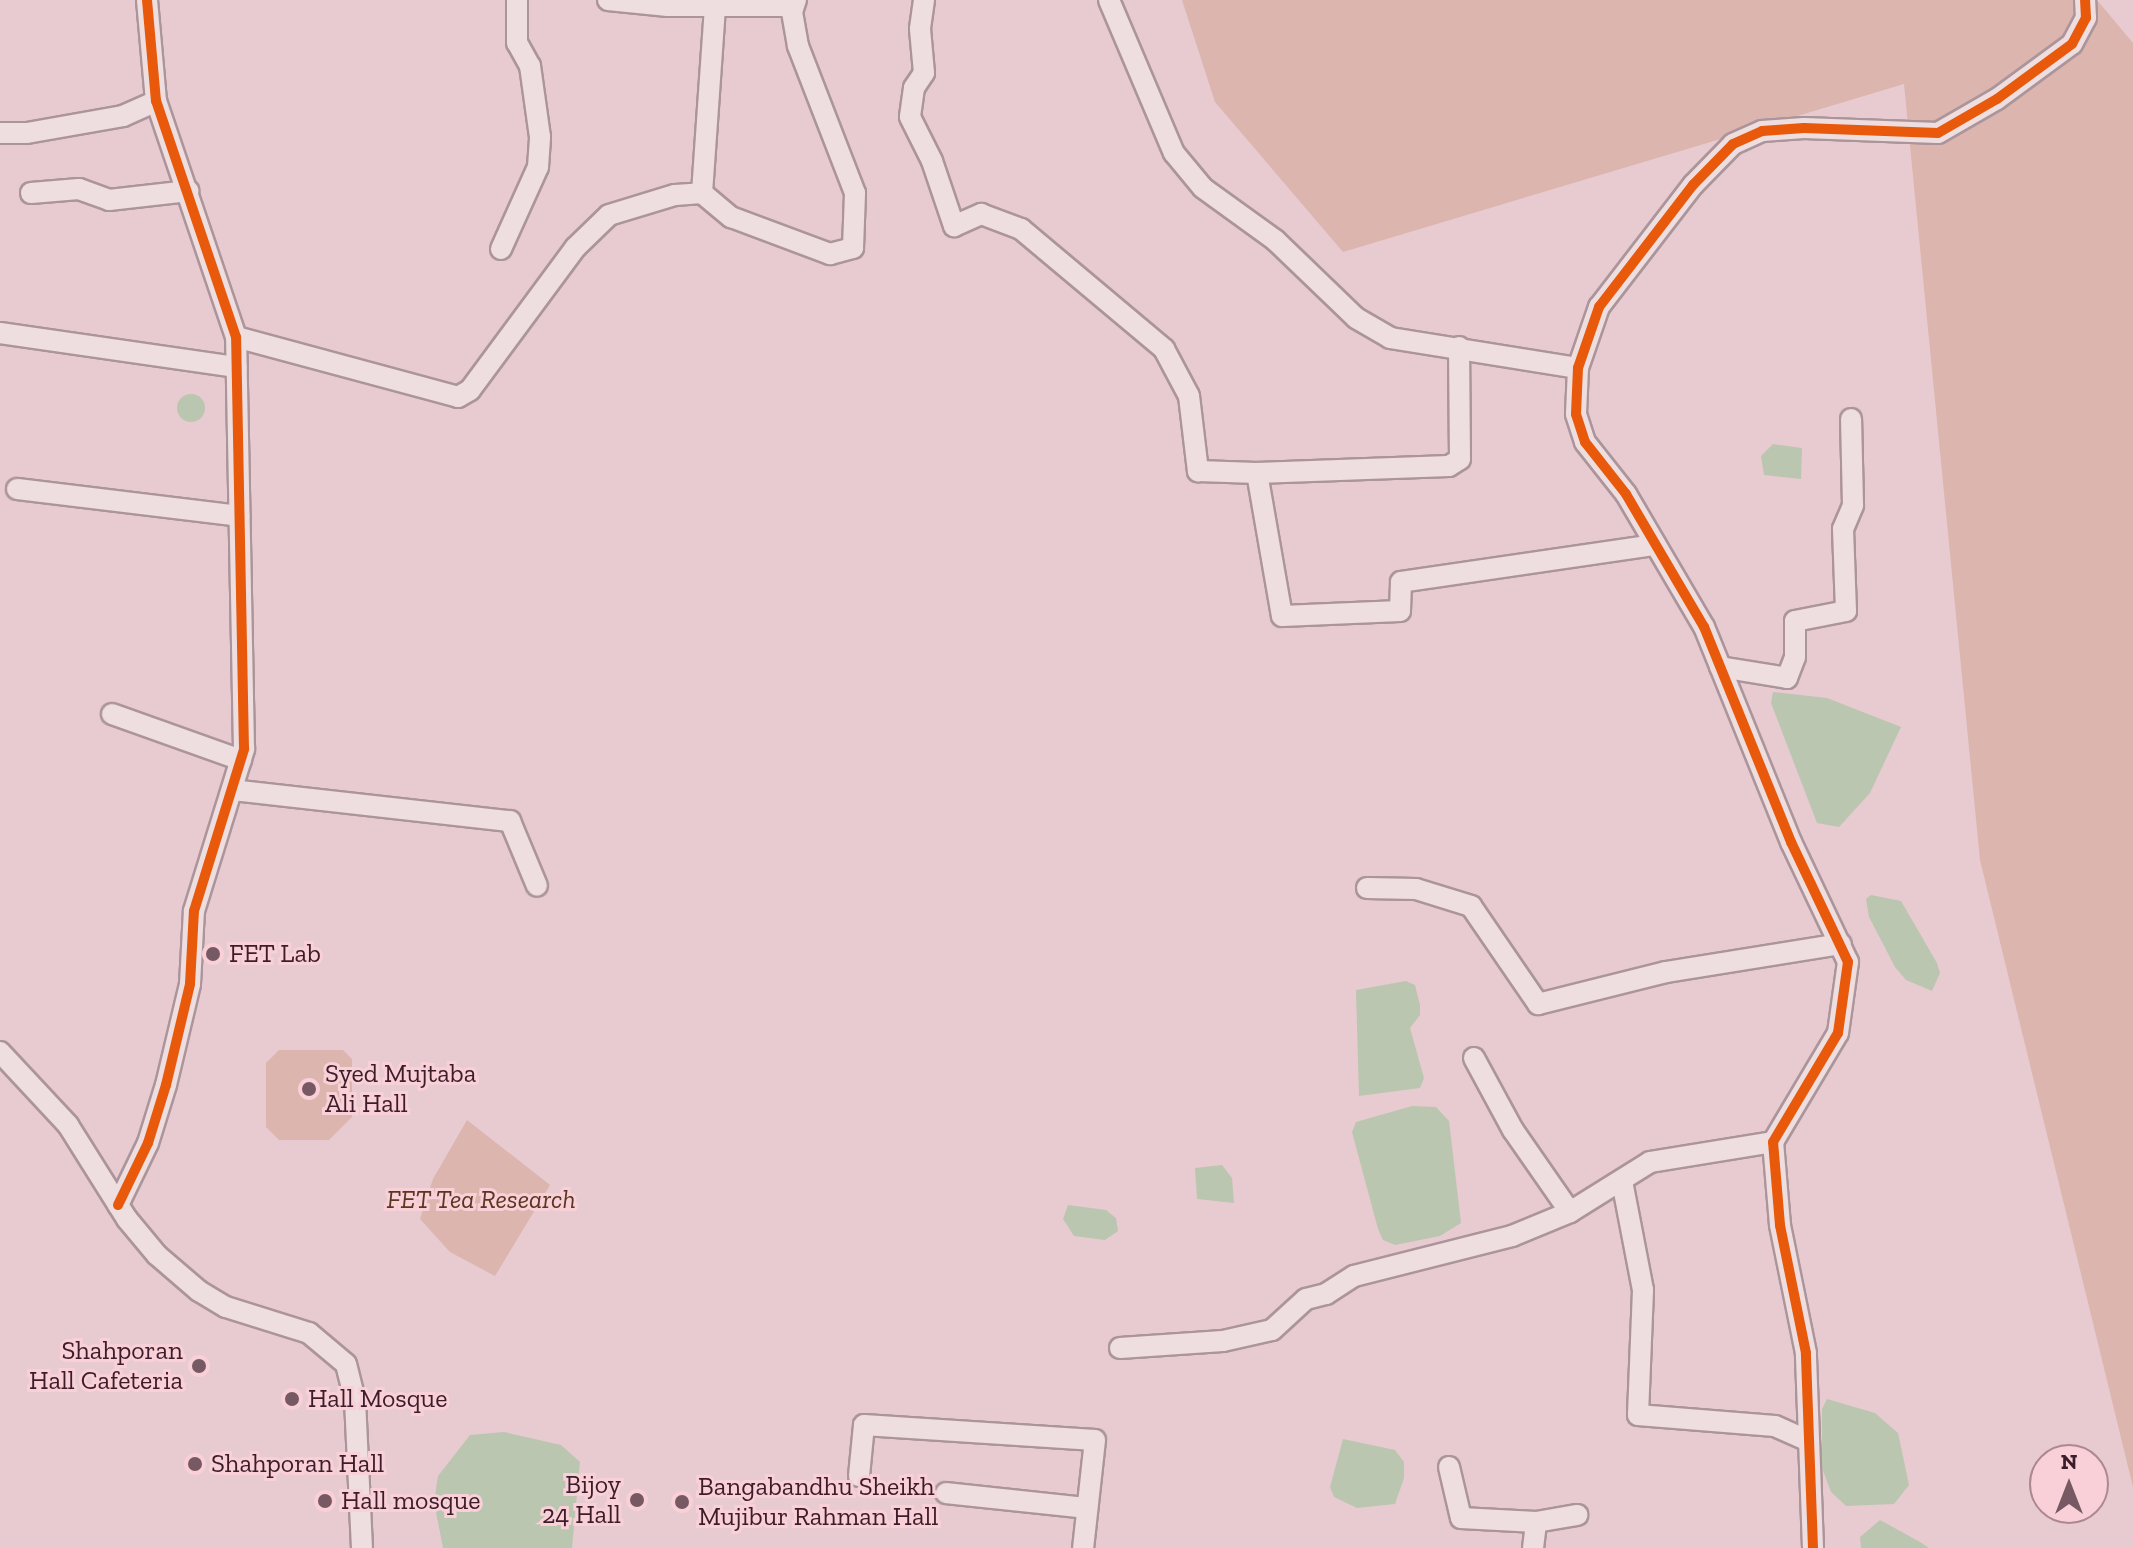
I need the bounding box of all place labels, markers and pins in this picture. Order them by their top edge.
place label: FET Lab [229,938,321,970]
marker: FET Lab [204,945,222,963]
place label: Syed Mujtaba Ali Hall [325,1058,476,1120]
marker: Syed Mujtaba Ali Hall [300,1080,318,1098]
place label: Shahporan Hall Cafeteria [29,1335,183,1396]
marker: Shahporan Hall Cafeteria [190,1357,208,1375]
place label: Hall Mosque [308,1383,447,1415]
marker: Hall Mosque [283,1390,301,1408]
place label: Shahporan Hall [211,1448,384,1480]
marker: Shahporan Hall [186,1455,204,1473]
place label: Bijoy 24 Hall [542,1469,621,1530]
place label: Bangabandhu Sheikh Mujibur Rahman Hall [698,1471,939,1532]
place label: Hall mosque [341,1485,481,1517]
marker: Bijoy 24 Hall [628,1491,646,1509]
marker: Hall mosque [316,1492,334,1510]
marker: Bangabandhu Sheikh Mujibur Rahman Hall [673,1493,691,1511]

